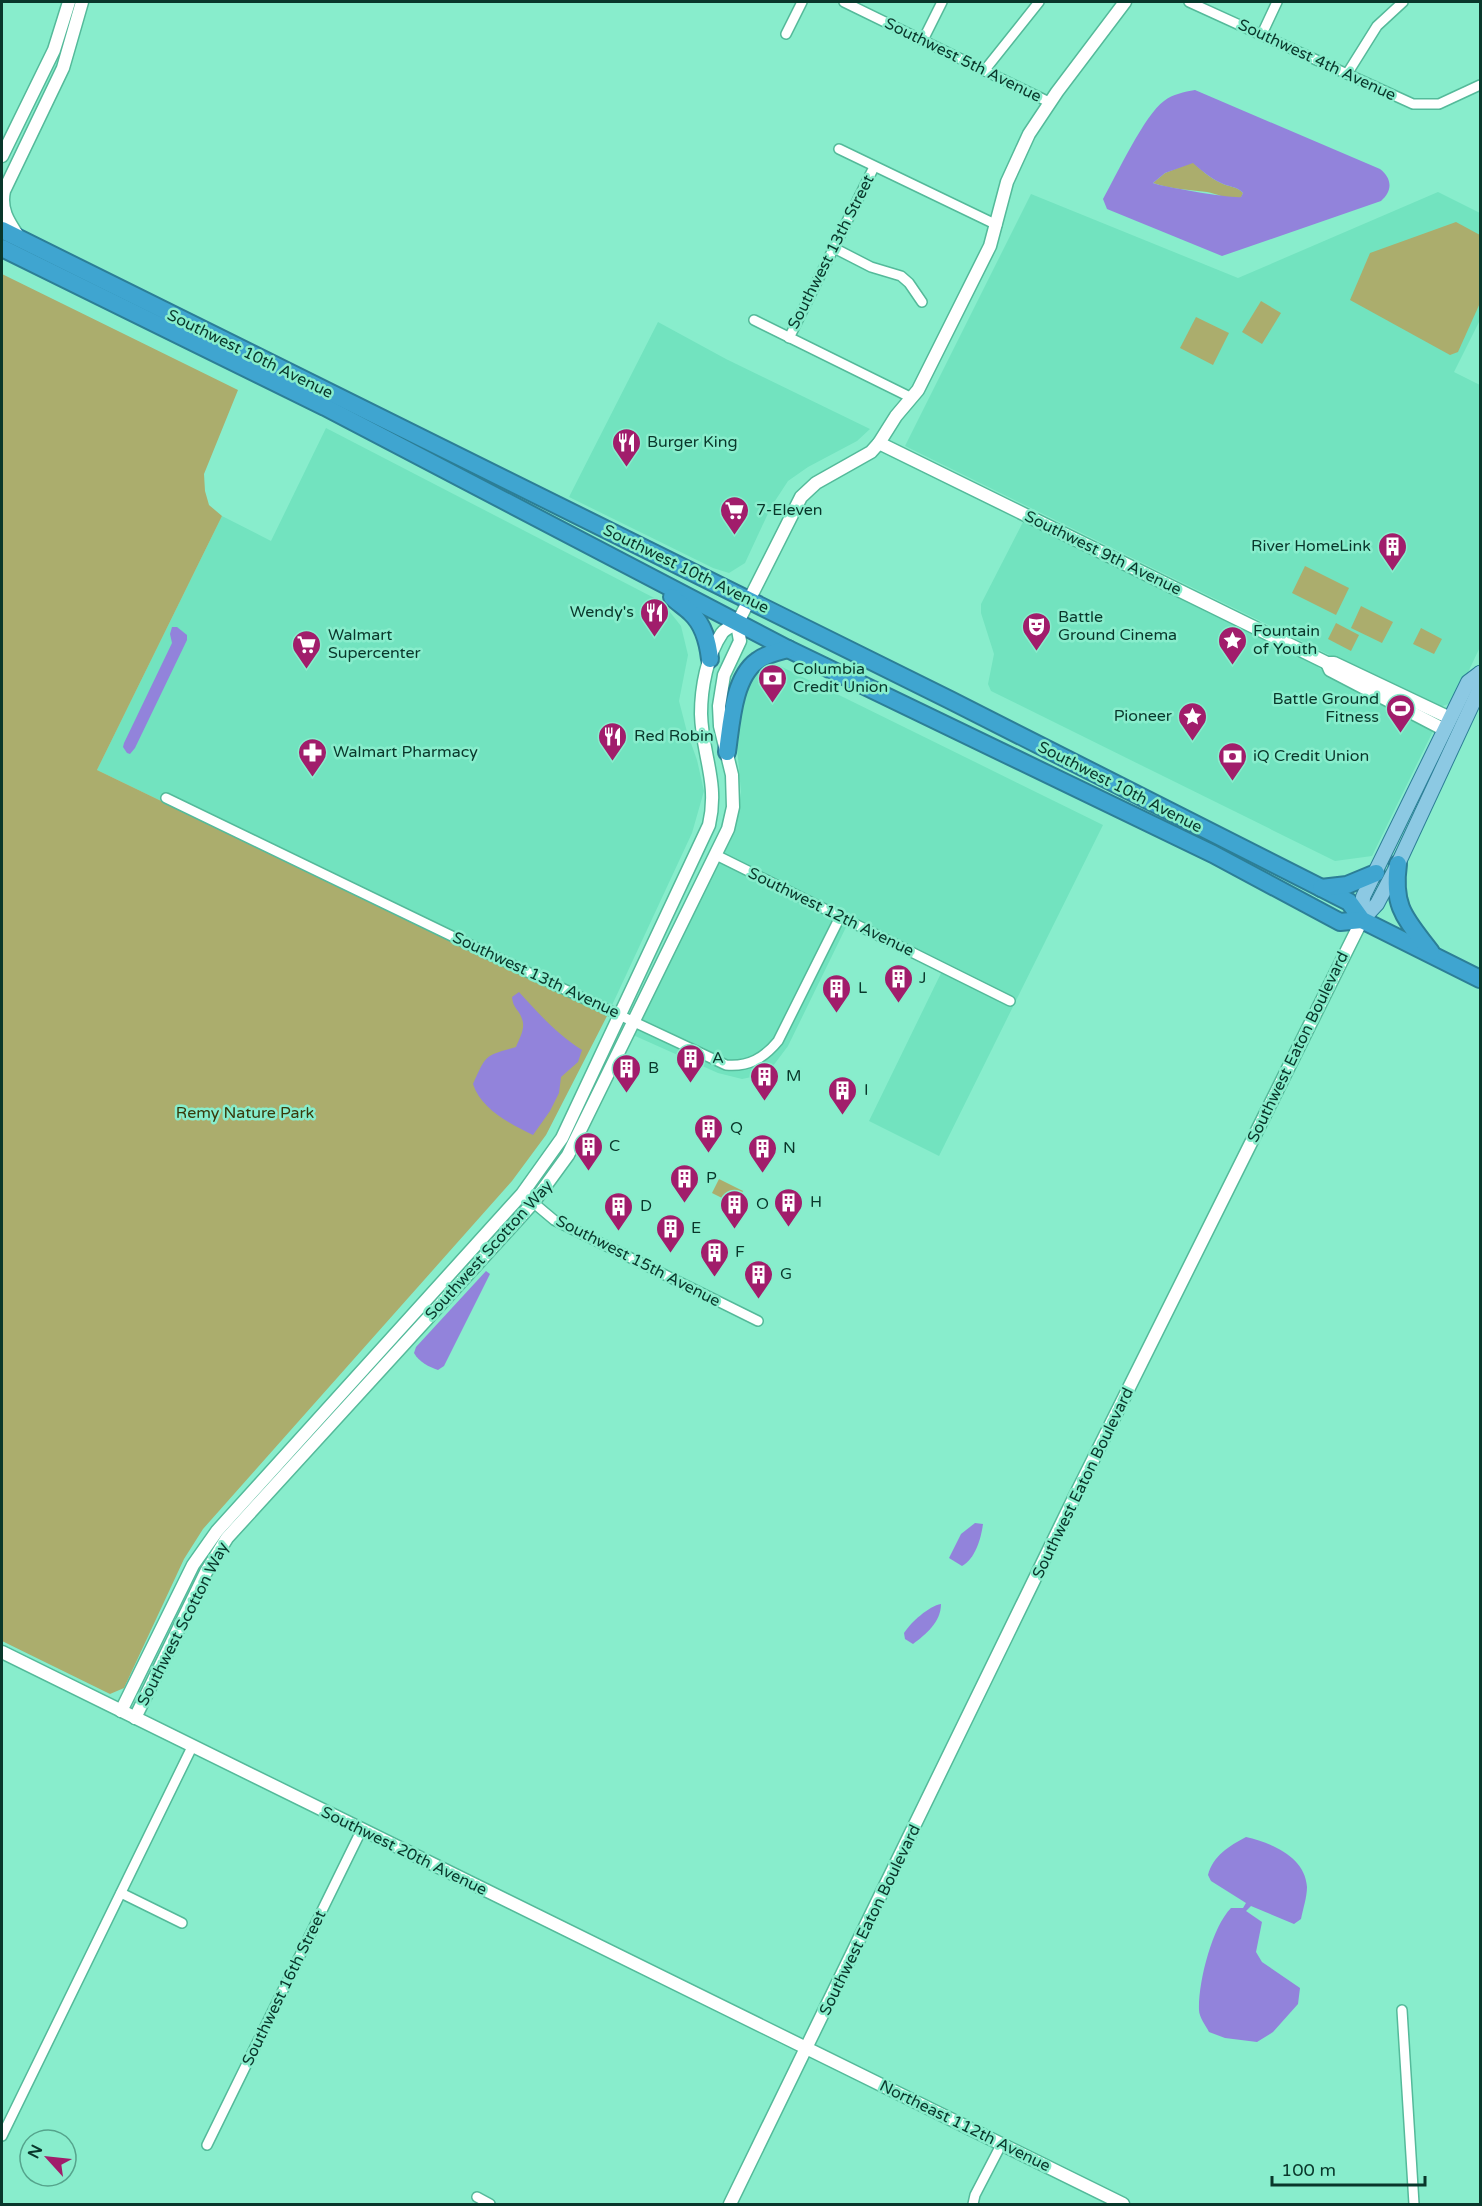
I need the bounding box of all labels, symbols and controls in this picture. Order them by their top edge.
street label: Southwest 5th Avenue [881,13,1045,107]
street label: Southwest 4th Avenue [1235,15,1399,105]
street label: Southwest 13th Street [783,172,879,332]
street label: Southwest 10th Avenue [164,305,336,403]
restaurant icon: Burger King [610,426,642,468]
place label: Burger King [647,432,738,452]
supermarket icon: 7-Eleven [719,494,751,536]
place label: 7-Eleven [756,500,823,520]
street label: Southwest 9th Avenue [1021,506,1185,600]
street label: Southwest 10th Avenue [600,520,772,618]
building icon: River HomeLink [1376,530,1408,572]
place label: River HomeLink [1251,536,1371,556]
restaurant icon: Wendy's [639,596,671,638]
place label: Wendy's [570,602,634,622]
place label: Battle Ground Cinema [1058,607,1177,645]
theatre icon: Battle Ground Cinema [1021,610,1053,652]
place label: Fountain of Youth [1253,621,1320,659]
place icon: Fountain of Youth [1216,624,1248,666]
place label: Walmart Supercenter [328,625,422,663]
supermarket icon: Walmart Supercenter [291,628,323,670]
place label: Columbia Credit Union [793,659,888,697]
bank icon: Columbia Credit Union [756,662,788,704]
place label: Battle Ground Fitness [1272,689,1379,727]
sports icon: Battle Ground Fitness [1384,692,1416,734]
place icon: Pioneer [1177,700,1209,742]
place label: Pioneer [1114,706,1173,726]
restaurant icon: Red Robin [597,720,629,762]
place label: Red Robin [634,726,714,746]
pharmacy icon: Walmart Pharmacy [296,736,328,778]
street label: Southwest 10th Avenue [1034,737,1206,837]
bank icon: iQ Credit Union [1216,740,1248,782]
place label: Walmart Pharmacy [333,742,478,762]
place label: iQ Credit Union [1253,746,1369,766]
street label: Southwest 12th Avenue [745,863,917,961]
street label: Southwest 13th Avenue [449,927,623,1023]
street label: Southwest Eaton Boulevard [1243,948,1353,1146]
building icon: J [882,962,914,1004]
place label: J [919,968,926,988]
building icon: L [821,972,853,1014]
place label: L [858,978,867,998]
building icon: A [675,1042,707,1084]
place label: A [712,1048,724,1068]
building icon: B [611,1052,643,1094]
place label: B [648,1058,659,1078]
building icon: M [749,1060,781,1102]
place label: M [786,1066,801,1086]
building icon: I [827,1074,859,1116]
place label: I [864,1080,869,1100]
park label: Remy Nature Park [176,1103,315,1123]
building icon: Q [693,1112,725,1154]
place label: Q [730,1118,743,1138]
building icon: C [572,1130,604,1172]
building icon: N [746,1132,778,1174]
place label: C [609,1136,620,1156]
place label: N [783,1138,796,1158]
building icon: P [669,1162,701,1204]
place label: P [706,1168,717,1188]
street label: Southwest Scotton Way [421,1176,557,1324]
building icon: H [773,1186,805,1228]
building icon: O [719,1188,751,1230]
building icon: D [603,1190,635,1232]
place label: H [810,1192,822,1212]
place label: O [756,1194,769,1214]
place label: D [640,1196,652,1216]
street label: Southwest 15th Avenue [552,1211,724,1311]
building icon: E [654,1212,686,1254]
place label: E [691,1218,701,1238]
building icon: F [698,1236,730,1278]
place label: F [735,1242,745,1262]
building icon: G [743,1258,775,1300]
place label: G [780,1264,792,1284]
street label: Southwest Eaton Boulevard [1028,1384,1138,1582]
street label: Southwest Scotton Way [133,1538,233,1709]
street label: Southwest 20th Avenue [318,1802,490,1900]
street label: Southwest Eaton Boulevard [815,1821,925,2019]
street label: Southwest 16th Street [238,1907,330,2069]
street label: Northeast 112th Avenue [876,2076,1054,2176]
north arrow [18,2128,78,2188]
text: N [24,2141,47,2162]
scale bar [1272,2149,1425,2187]
text: 100 m [1281,2159,1336,2181]

